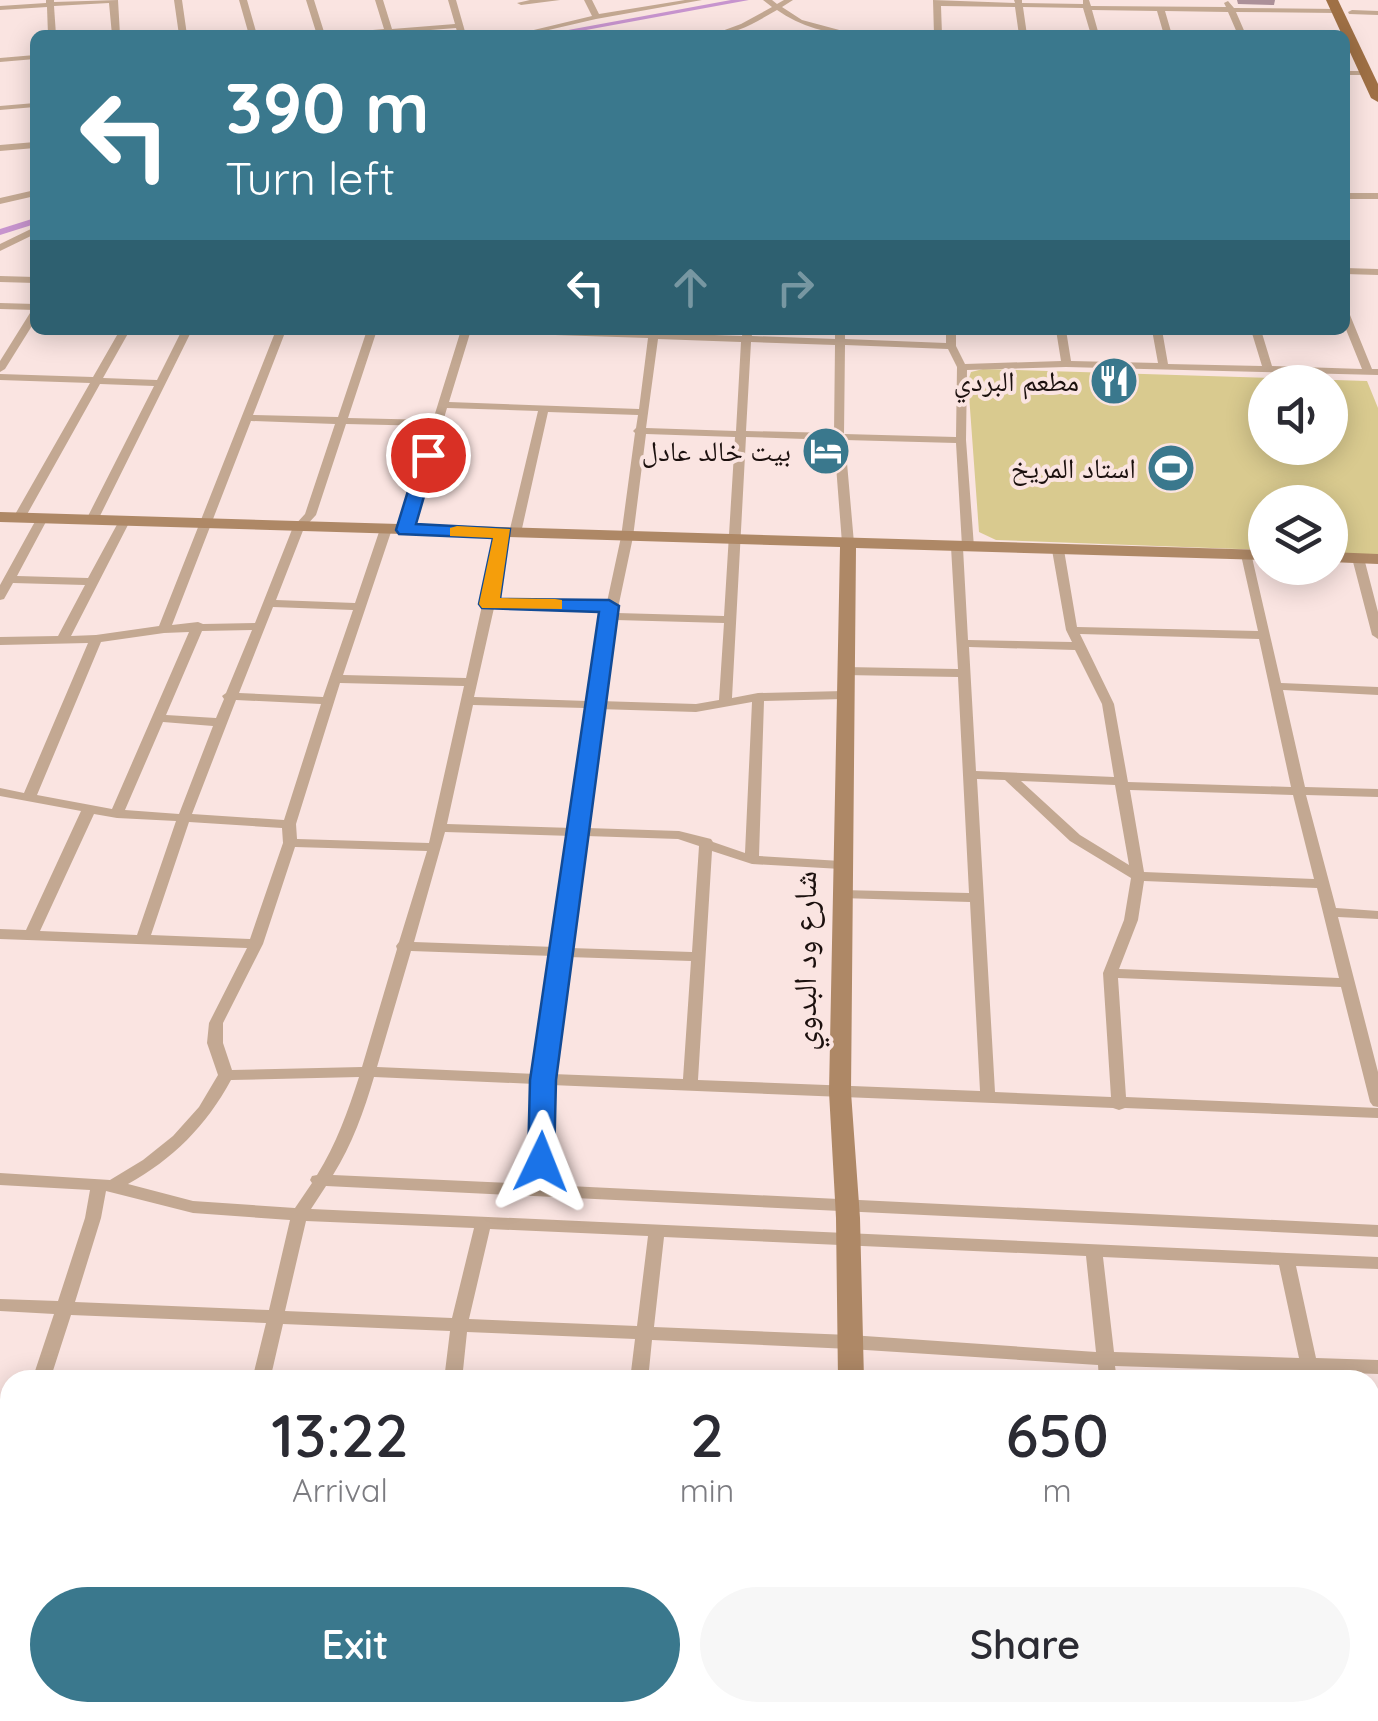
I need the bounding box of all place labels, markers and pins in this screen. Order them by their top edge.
restaurant icon: مطعم البردي [1088,355,1140,407]
place label: مطعم البردي [954,363,1079,404]
pin [386,413,471,498]
hotel icon: بيت خالد عادل [800,425,852,477]
place label: بيت خالد عادل [641,433,791,468]
sports icon: استاد المريخ [1145,442,1197,494]
place label: استاد المريخ [1011,450,1136,486]

